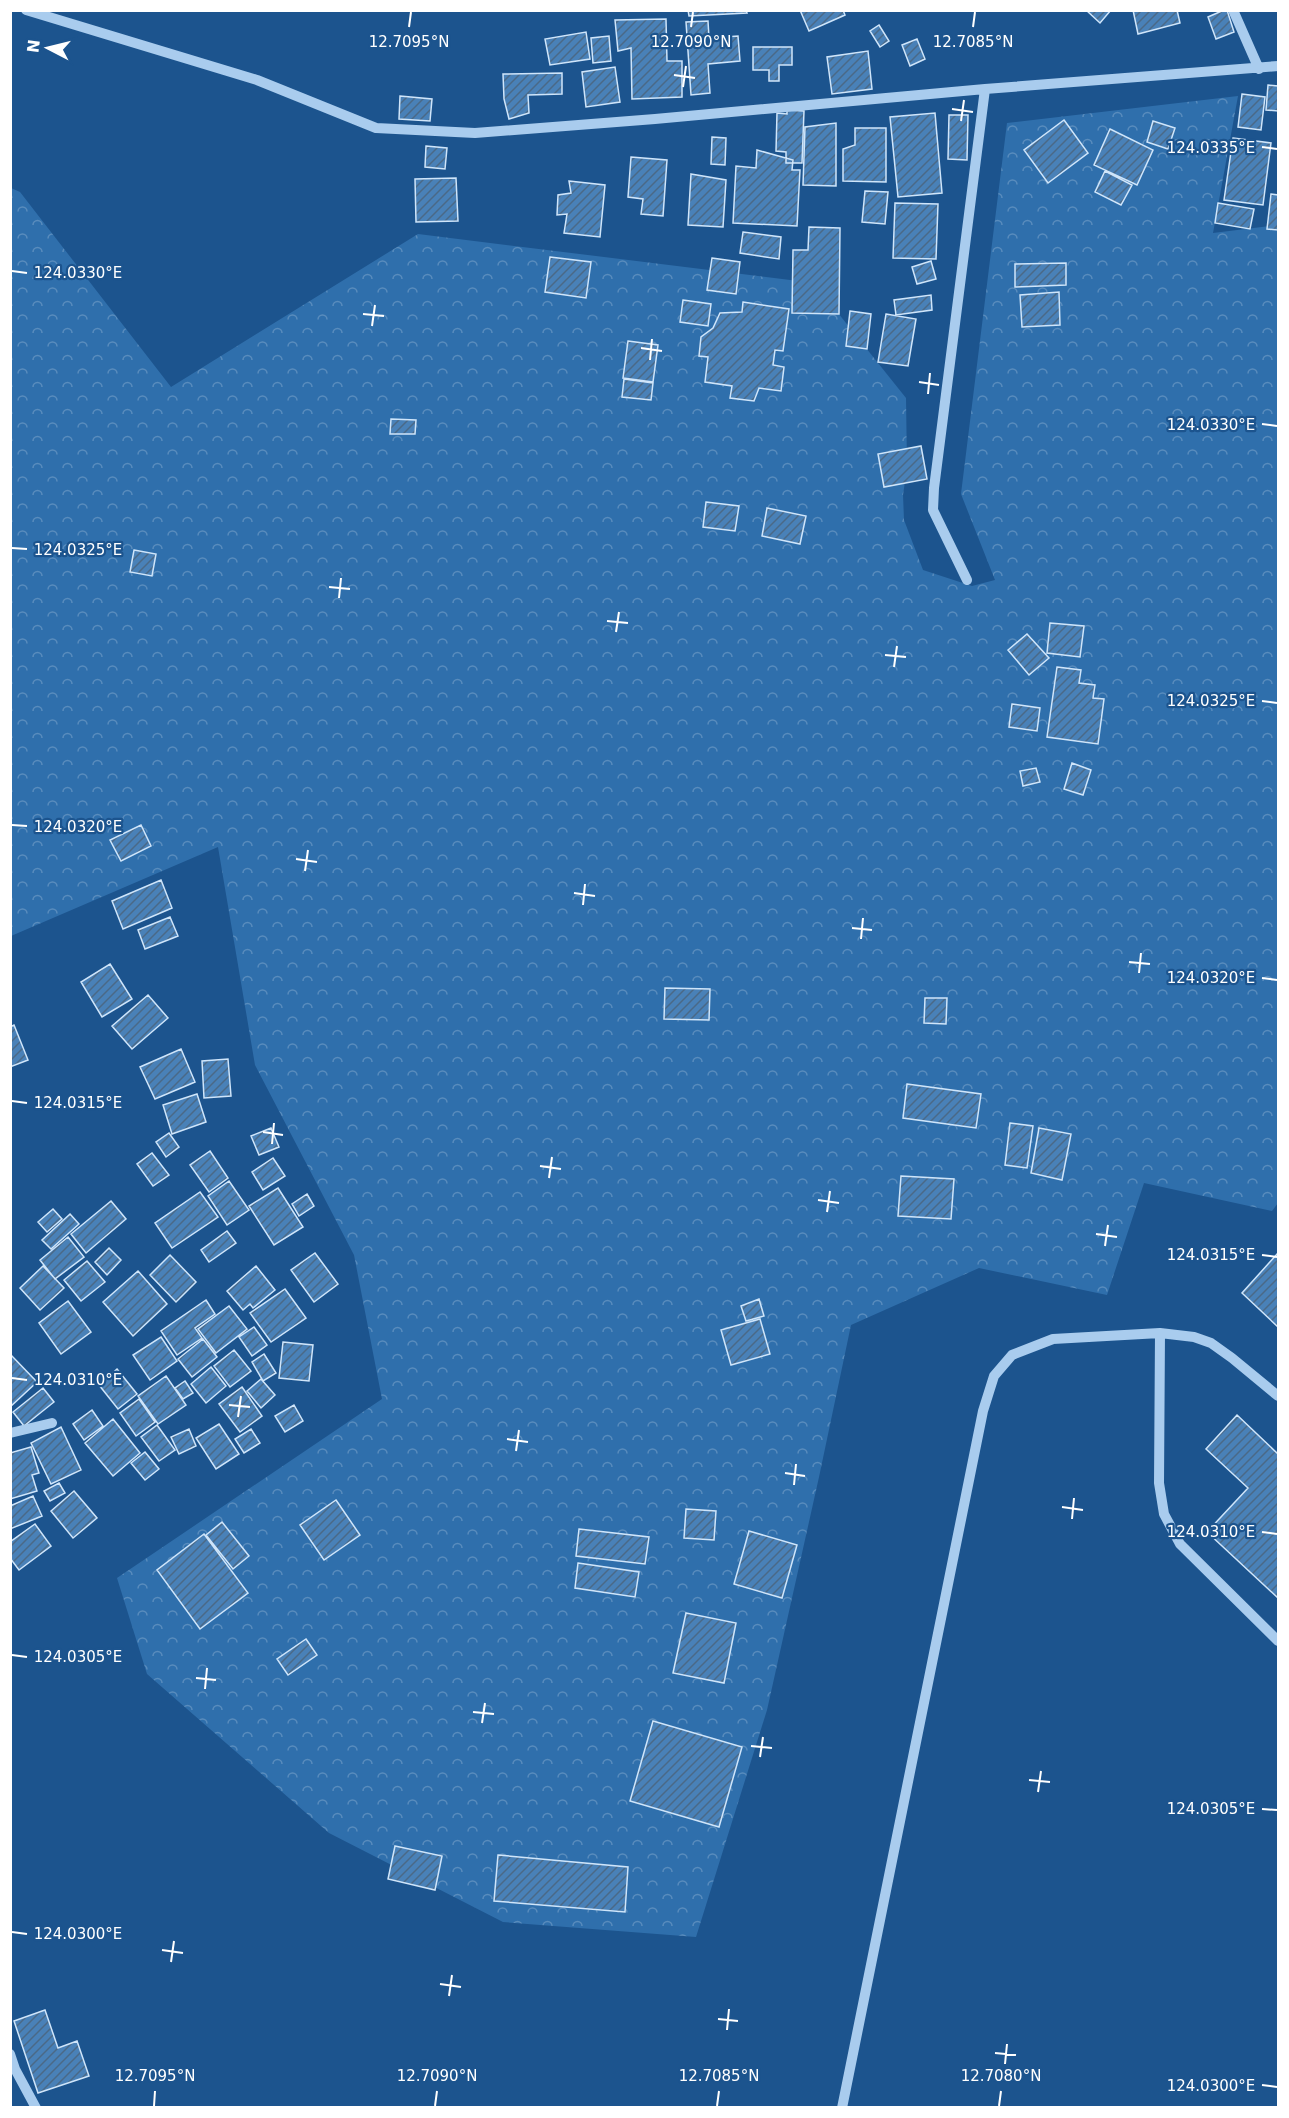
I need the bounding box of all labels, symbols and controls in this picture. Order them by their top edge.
north arrow [18,18,78,78]
text: 12.7095°N [369,33,449,51]
text: 12.7090°N [651,33,731,51]
text: 12.7085°N [933,33,1013,51]
text: N [23,38,44,54]
text: 124.0335°E [1167,139,1255,157]
text: 124.0330°E [34,264,122,282]
text: 124.0330°E [1167,416,1255,434]
text: 124.0325°E [34,541,122,559]
text: 124.0325°E [1167,692,1255,710]
text: 124.0320°E [34,818,122,836]
text: 124.0320°E [1167,969,1255,987]
text: 124.0315°E [34,1094,122,1112]
text: 124.0315°E [1167,1246,1255,1264]
text: 124.0310°E [34,1371,122,1389]
text: 124.0310°E [1167,1523,1255,1541]
text: 124.0305°E [34,1648,122,1666]
text: 124.0305°E [1167,1800,1255,1818]
text: 124.0300°E [34,1925,122,1943]
text: 12.7095°N [115,2067,195,2085]
text: 12.7090°N [397,2067,477,2085]
text: 12.7085°N [679,2067,759,2085]
text: 12.7080°N [961,2067,1041,2085]
text: 124.0300°E [1167,2077,1255,2095]

